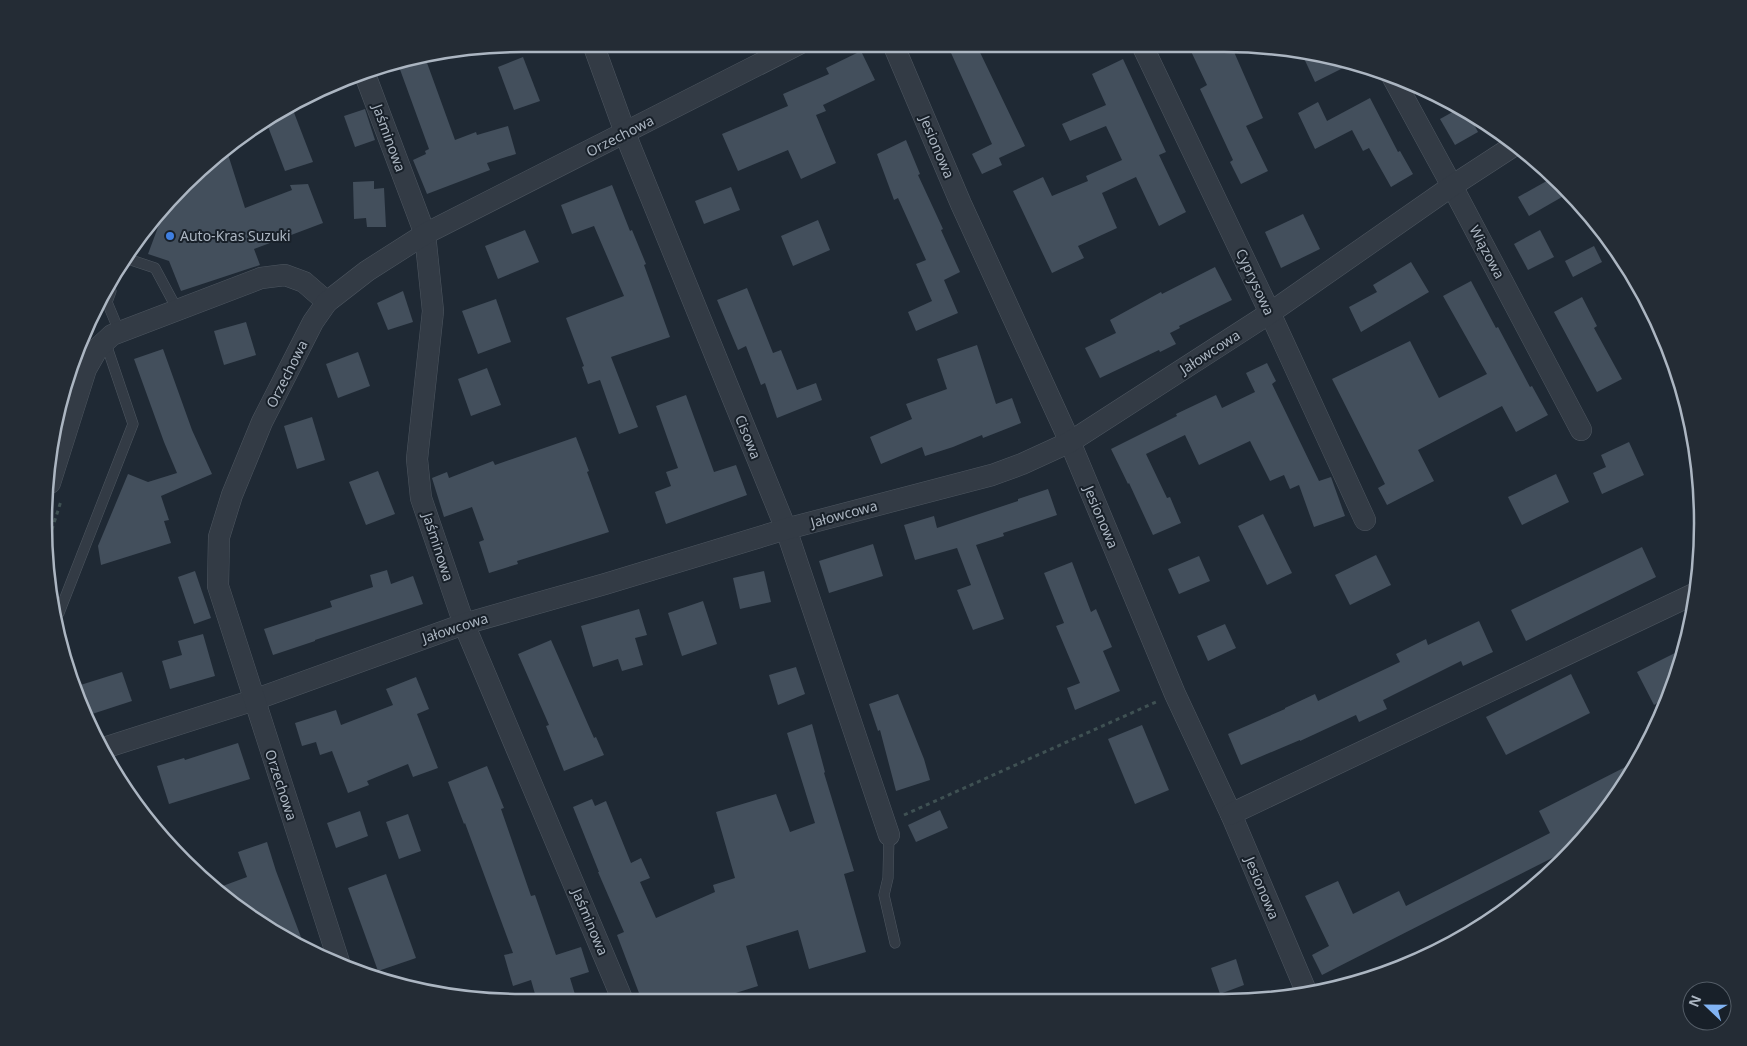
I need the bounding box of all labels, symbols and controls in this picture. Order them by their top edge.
street label: Jaśminowa [368,99,411,174]
street label: Orzechowa [583,110,657,161]
street label: Jesionowa [915,111,959,181]
street label: Wiązowa [1465,222,1509,282]
place label: Auto-Kras Suzuki [180,226,291,245]
marker: Auto-Kras Suzuki [164,230,176,242]
street label: Cyprysowa [1232,245,1279,318]
street label: Jałowcowa [1174,325,1244,379]
street label: Orzechowa [261,337,312,411]
street label: Cisowa [731,412,766,462]
street label: Jesionowa [1079,481,1123,551]
street label: Jałowcowa [807,496,879,532]
street label: Jaśminowa [418,508,458,583]
street label: Jałowcowa [418,608,490,648]
street label: Orzechowa [261,747,302,823]
street label: Jesionowa [1240,852,1284,922]
street label: Jaśminowa [567,884,613,958]
north arrow [1682,981,1732,1031]
text: N [1684,992,1705,1010]

